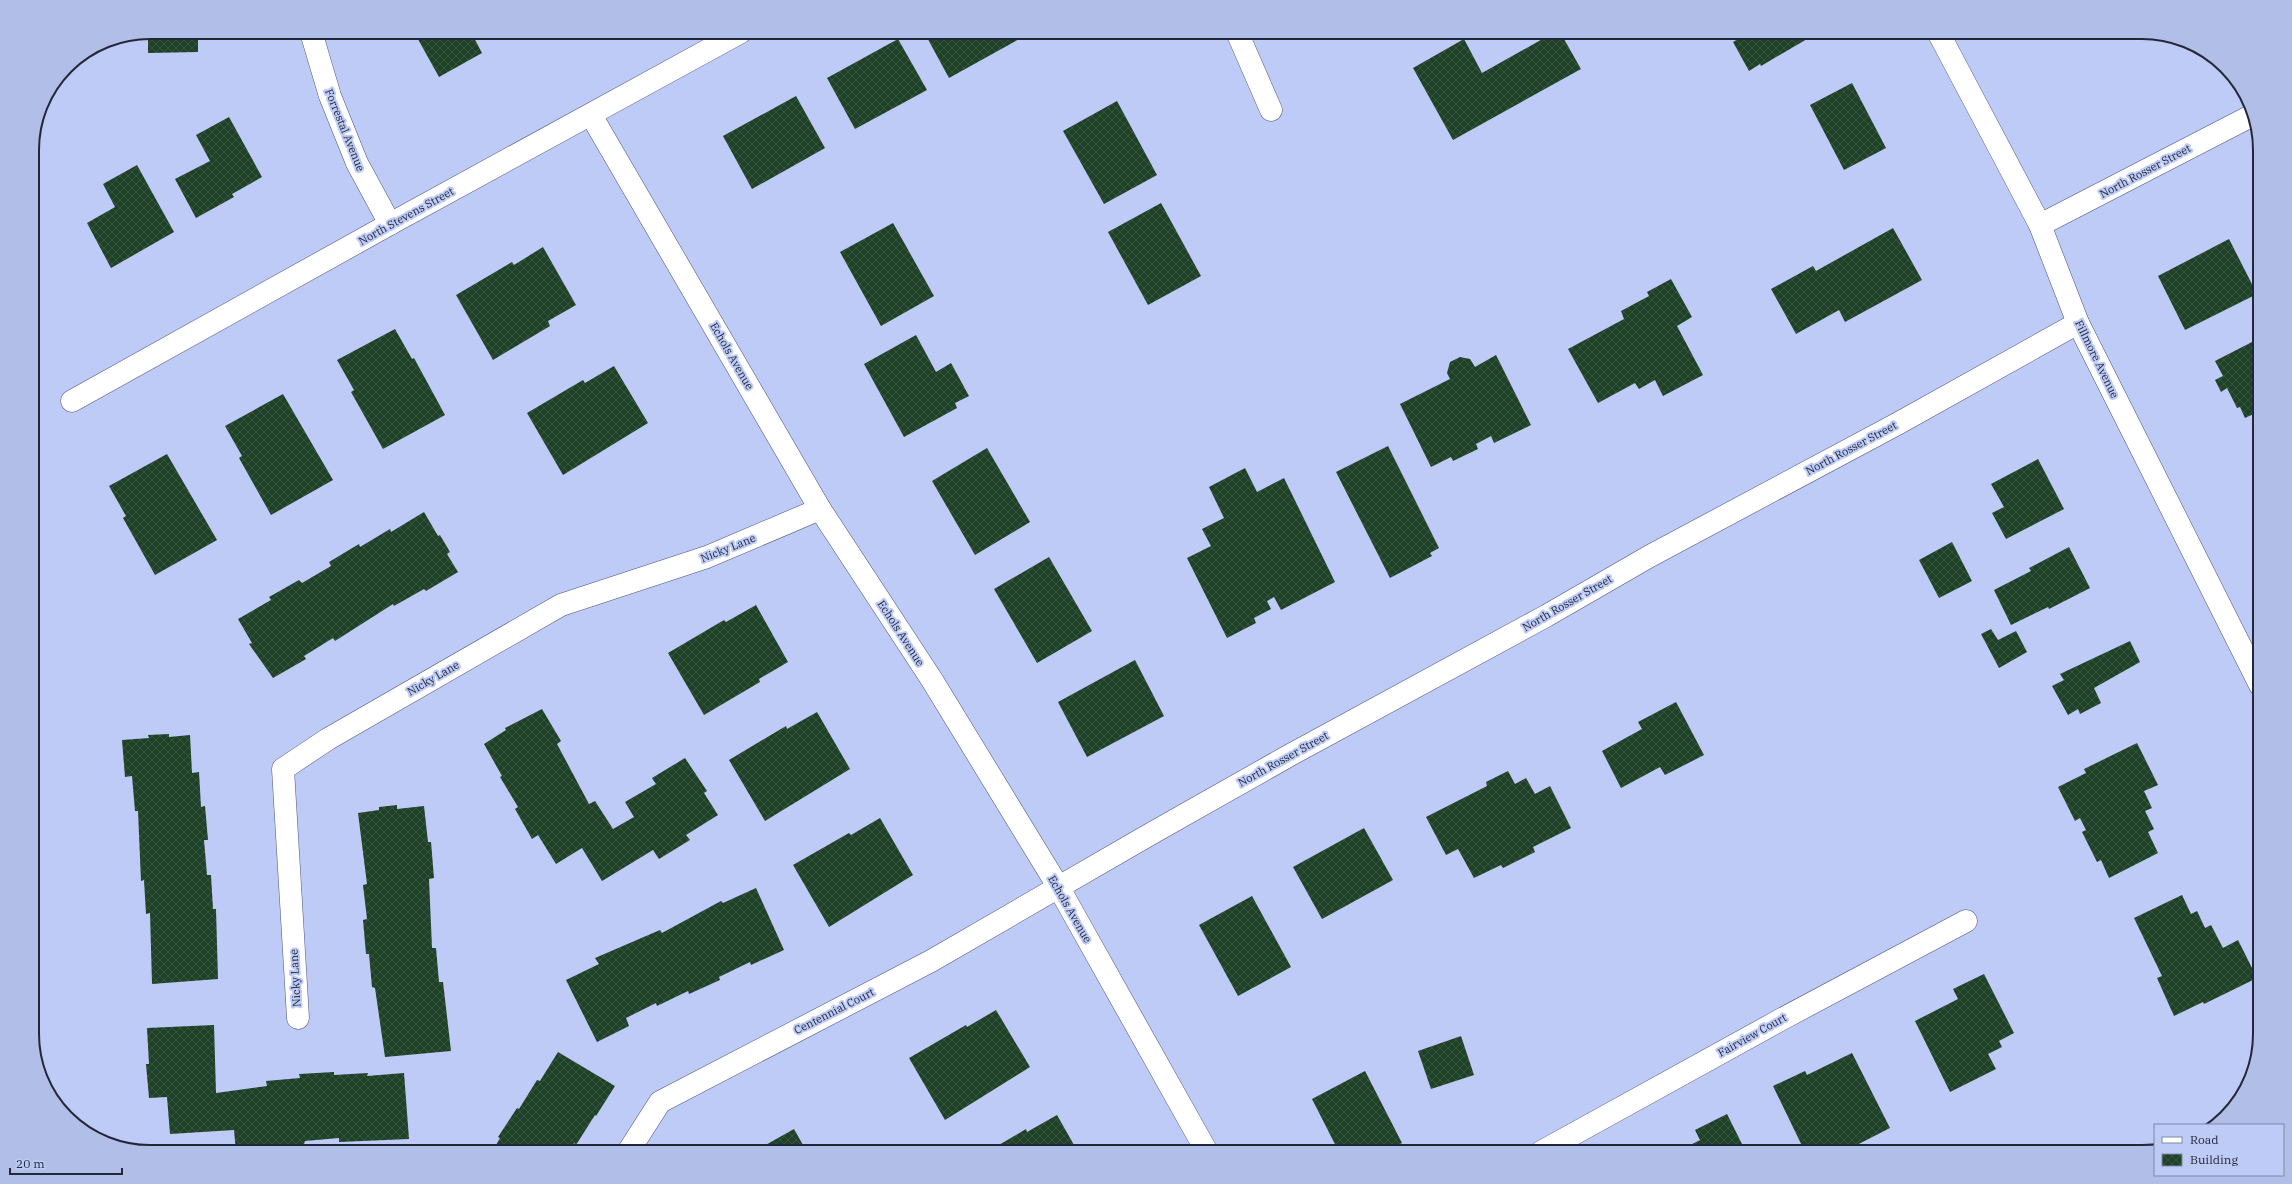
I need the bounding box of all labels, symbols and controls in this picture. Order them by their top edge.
street label: Forrestal Avenue [322,87,368,174]
street label: North Rosser Street [2097,141,2193,201]
street label: North Stevens Street [356,184,456,248]
street label: Fillmore Avenue [2072,318,2122,401]
street label: Echols Avenue [707,320,757,392]
street label: North Rosser Street [1803,418,1899,478]
street label: Nicky Lane [698,531,758,565]
street label: North Rosser Street [1520,572,1614,634]
street label: Echols Avenue [875,597,928,669]
street label: Nicky Lane [404,657,462,699]
street label: North Rosser Street [1235,728,1331,790]
street label: Echols Avenue [1045,873,1095,945]
street label: Nicky Lane [286,949,304,1007]
street label: Centennial Court [792,985,876,1037]
street label: Fairview Court [1715,1010,1789,1060]
legend [2154,1124,2284,1176]
text: Road [2190,1132,2219,1147]
scale bar [10,1150,122,1176]
text: Building [2190,1152,2238,1167]
text: 20 m [16,1156,45,1171]

